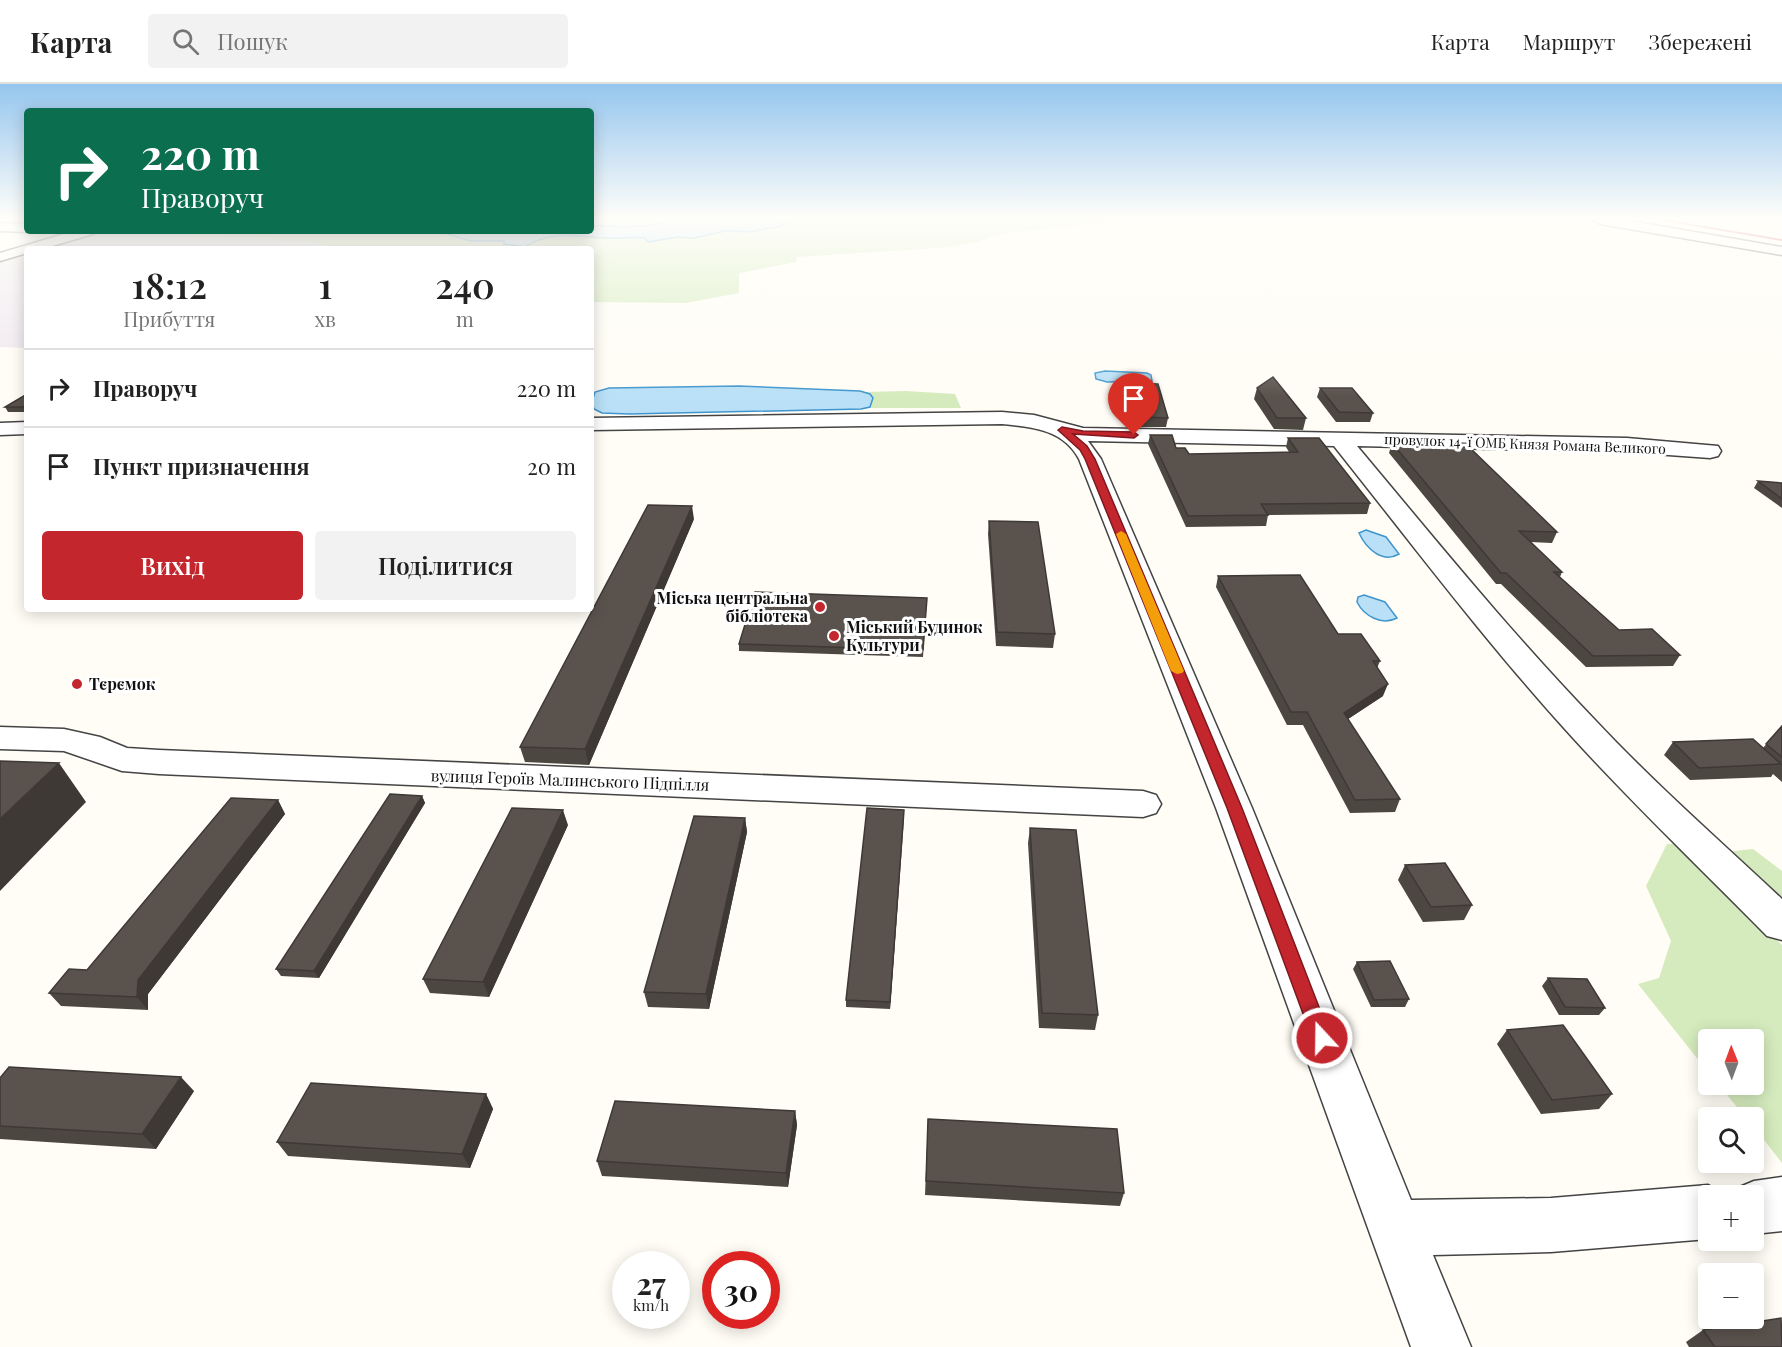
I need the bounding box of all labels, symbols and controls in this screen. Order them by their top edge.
search box [148,14,568,68]
text: Карта [30,23,112,60]
icon: search [169,25,202,58]
text: Пошук [217,26,288,56]
text: Карта [1431,27,1490,55]
text: Маршрут [1523,27,1615,55]
text: Збережені [1648,27,1752,55]
text: 220 m [141,125,260,181]
icon: right [42,132,120,210]
text: Праворуч [141,179,264,215]
text: 18:12 [132,260,207,308]
text: 1 [318,260,332,308]
text: 240 [435,260,495,308]
text: Прибуття [123,305,215,332]
text: хв [315,305,336,332]
text: m [456,305,474,332]
icon: right [42,372,75,405]
text: Праворуч [93,373,197,403]
text: 220 m [517,373,576,403]
pin [1108,373,1159,435]
icon: arrive [1117,382,1150,415]
street label: провулок 14-ї ОМБ Князя Романа Великого [1384,429,1667,458]
icon: arrive [42,450,75,483]
text: Пункт призначення [93,451,310,481]
text: 20 m [527,451,576,481]
button: Вихід [42,531,303,600]
button: Поділитися [315,531,576,600]
place label: Міська центральна бібліотека [657,587,809,626]
marker: Міська центральна бібліотека [813,600,827,614]
place label: Міський Будинок Культури [846,616,983,655]
marker: Міський Будинок Культури [827,629,841,643]
place label: Тєрємок [89,673,156,694]
marker: Тєрємок [70,677,84,691]
street label: вулиця Героїв Малинського Підпілля [430,764,710,795]
position arrow [1290,1006,1354,1070]
north arrow [1698,1029,1764,1095]
map controls [1698,1029,1764,1329]
button: search [1698,1107,1764,1173]
button: + [1698,1185,1764,1251]
speed limit sign: 30 [702,1251,780,1329]
text: 27 [636,1263,666,1303]
button: − [1698,1263,1764,1329]
text: km/h [633,1295,669,1315]

